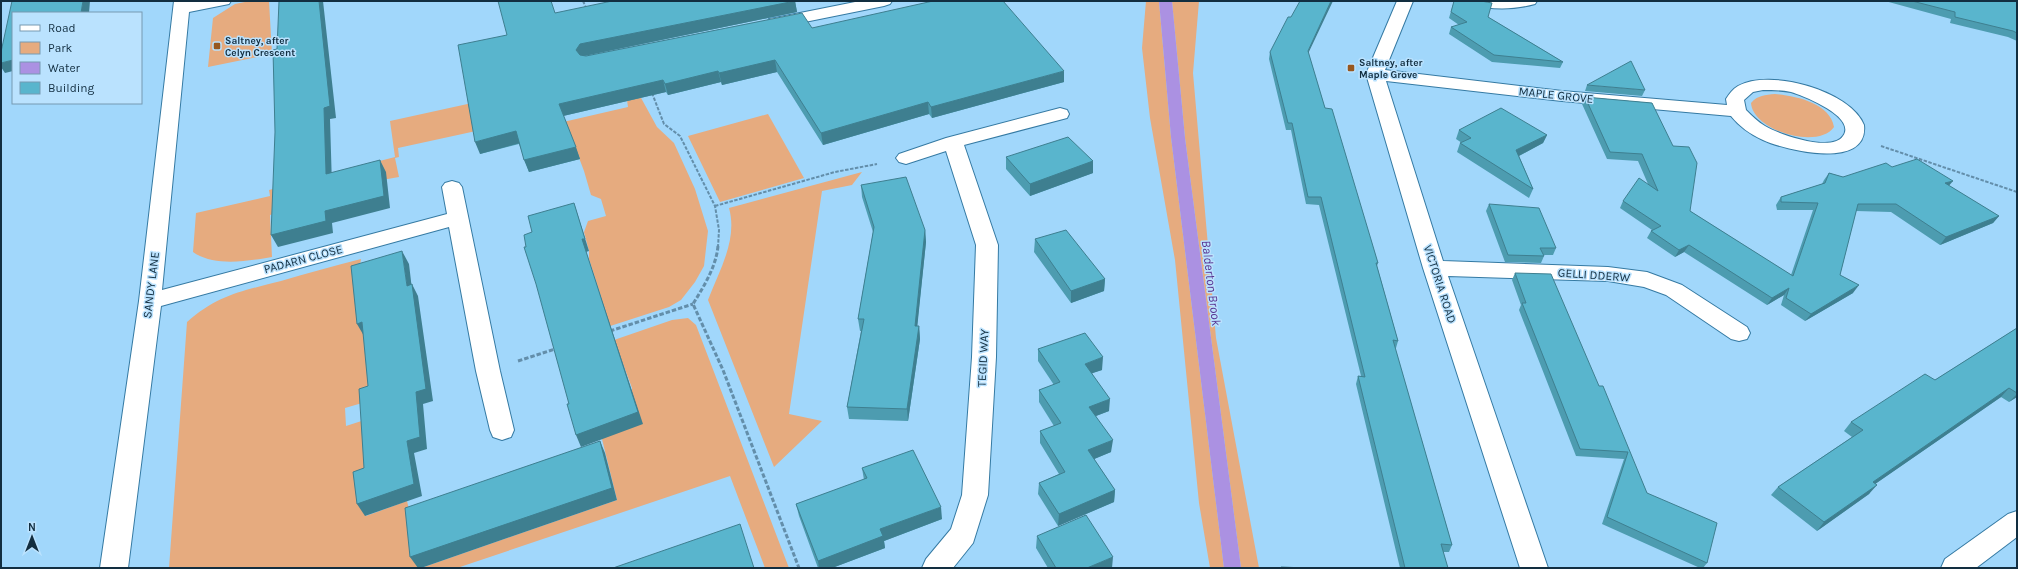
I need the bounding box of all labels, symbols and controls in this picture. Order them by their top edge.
legend [12,12,142,104]
text: Road [48,21,76,35]
place label: Saltney, after Celyn Crescent [225,35,295,59]
text: Park [48,41,73,55]
marker: Saltney, after Celyn Crescent [212,41,222,51]
place label: Saltney, after Maple Grove [1359,57,1423,81]
text: Water [48,61,81,75]
marker: Saltney, after Maple Grove [1346,63,1356,73]
text: Building [48,81,95,95]
street label: MAPLE GROVE [1518,84,1594,106]
water label: Balderton Brook [1199,239,1224,327]
street label: PADARN CLOSE [262,242,344,276]
street label: VICTORIA ROAD [1421,243,1459,325]
street label: SANDY LANE [140,251,162,319]
street label: GELLI DDERW [1557,265,1631,285]
street label: TEGID WAY [974,328,992,387]
north arrow [12,517,52,557]
text: N [28,521,36,534]

